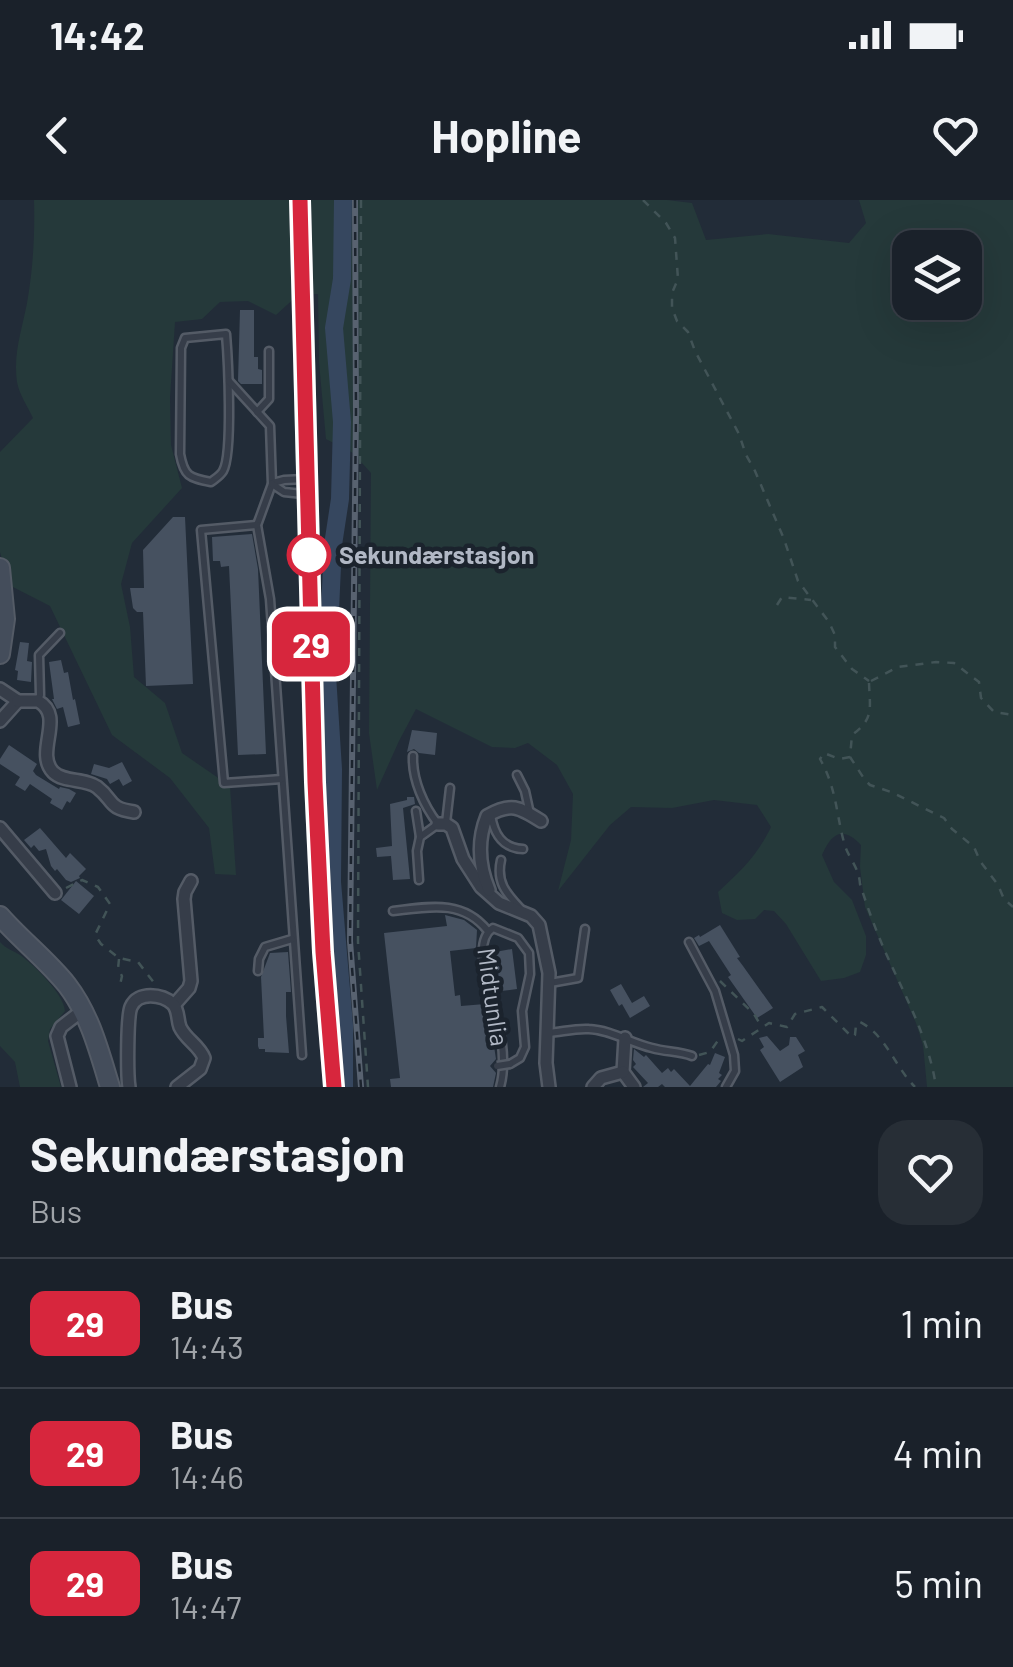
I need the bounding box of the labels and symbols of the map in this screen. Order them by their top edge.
marker: Sekundærstasjon [288,534,330,576]
place label: Sekundærstasjon [339,539,534,569]
line badge: 29 [266,612,356,676]
street label: Midtunlia [472,946,516,1048]

